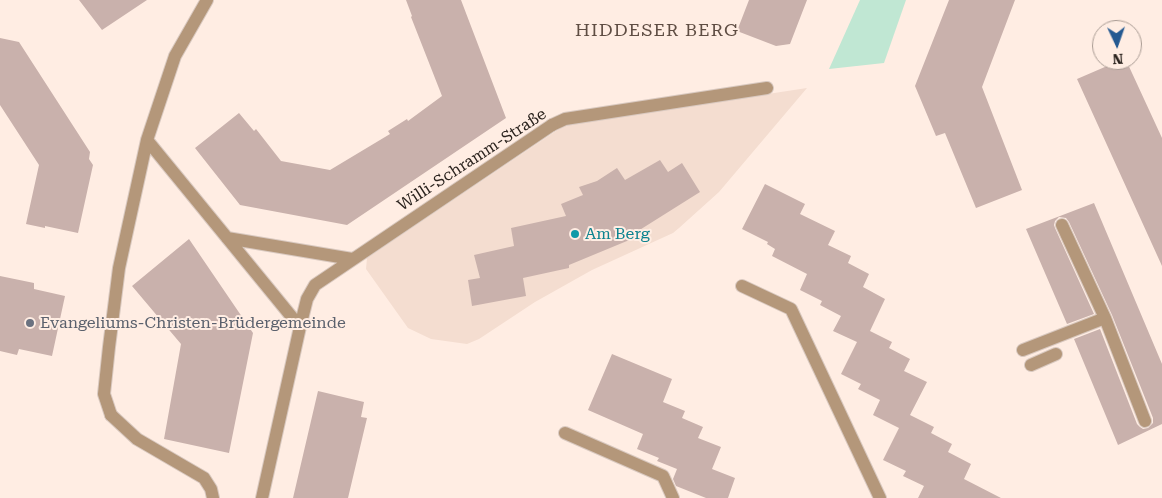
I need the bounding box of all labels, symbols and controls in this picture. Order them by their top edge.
district label: HIDDESER BERG [573,20,741,42]
north arrow [1092,20,1142,70]
text: N [1112,51,1124,67]
street label: Willi-Schramm-Straße [394,105,550,215]
place label: Am Berg [585,224,650,244]
marker: Am Berg [569,228,581,240]
place label: Evangeliums-Christen-Brüdergemeinde [40,313,346,333]
marker: Evangeliums-Christen-Brüdergemeinde [24,317,36,329]

